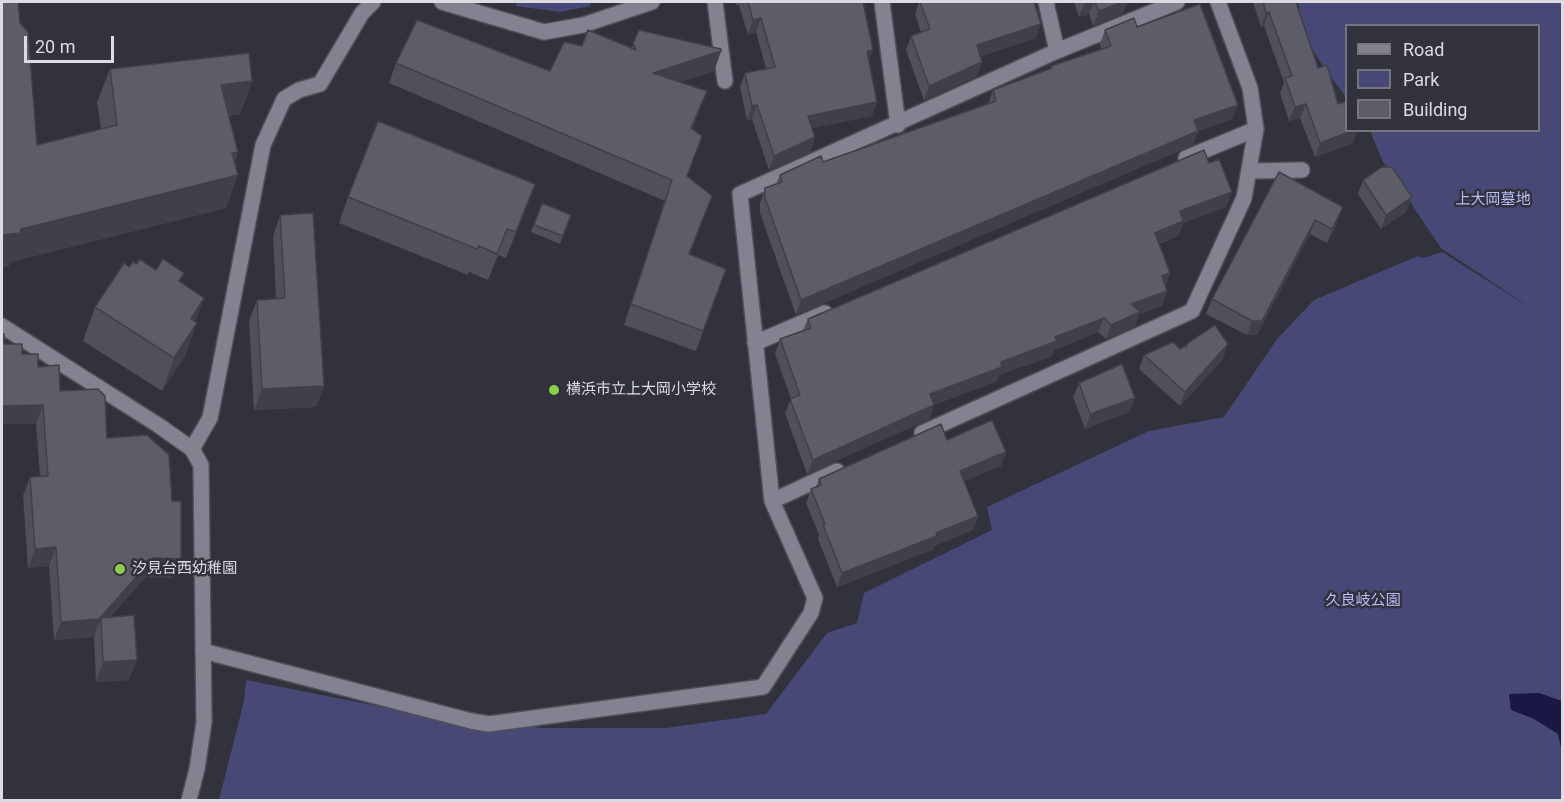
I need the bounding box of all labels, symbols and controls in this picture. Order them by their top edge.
scale bar [27,24,117,62]
legend [1345,24,1540,132]
text: 20 m [35,36,75,57]
text: Road [1403,39,1444,60]
text: Park [1403,69,1439,90]
text: Building [1403,99,1467,120]
park label: 上大岡墓地 [1456,191,1530,209]
place label: 横浜市立上大岡小学校 [566,381,716,399]
marker: 横浜市立上大岡小学校 [547,383,561,397]
place label: 汐見台西幼稚園 [132,560,237,578]
marker: 汐見台西幼稚園 [113,562,127,576]
park label: 久良岐公園 [1326,592,1400,610]

